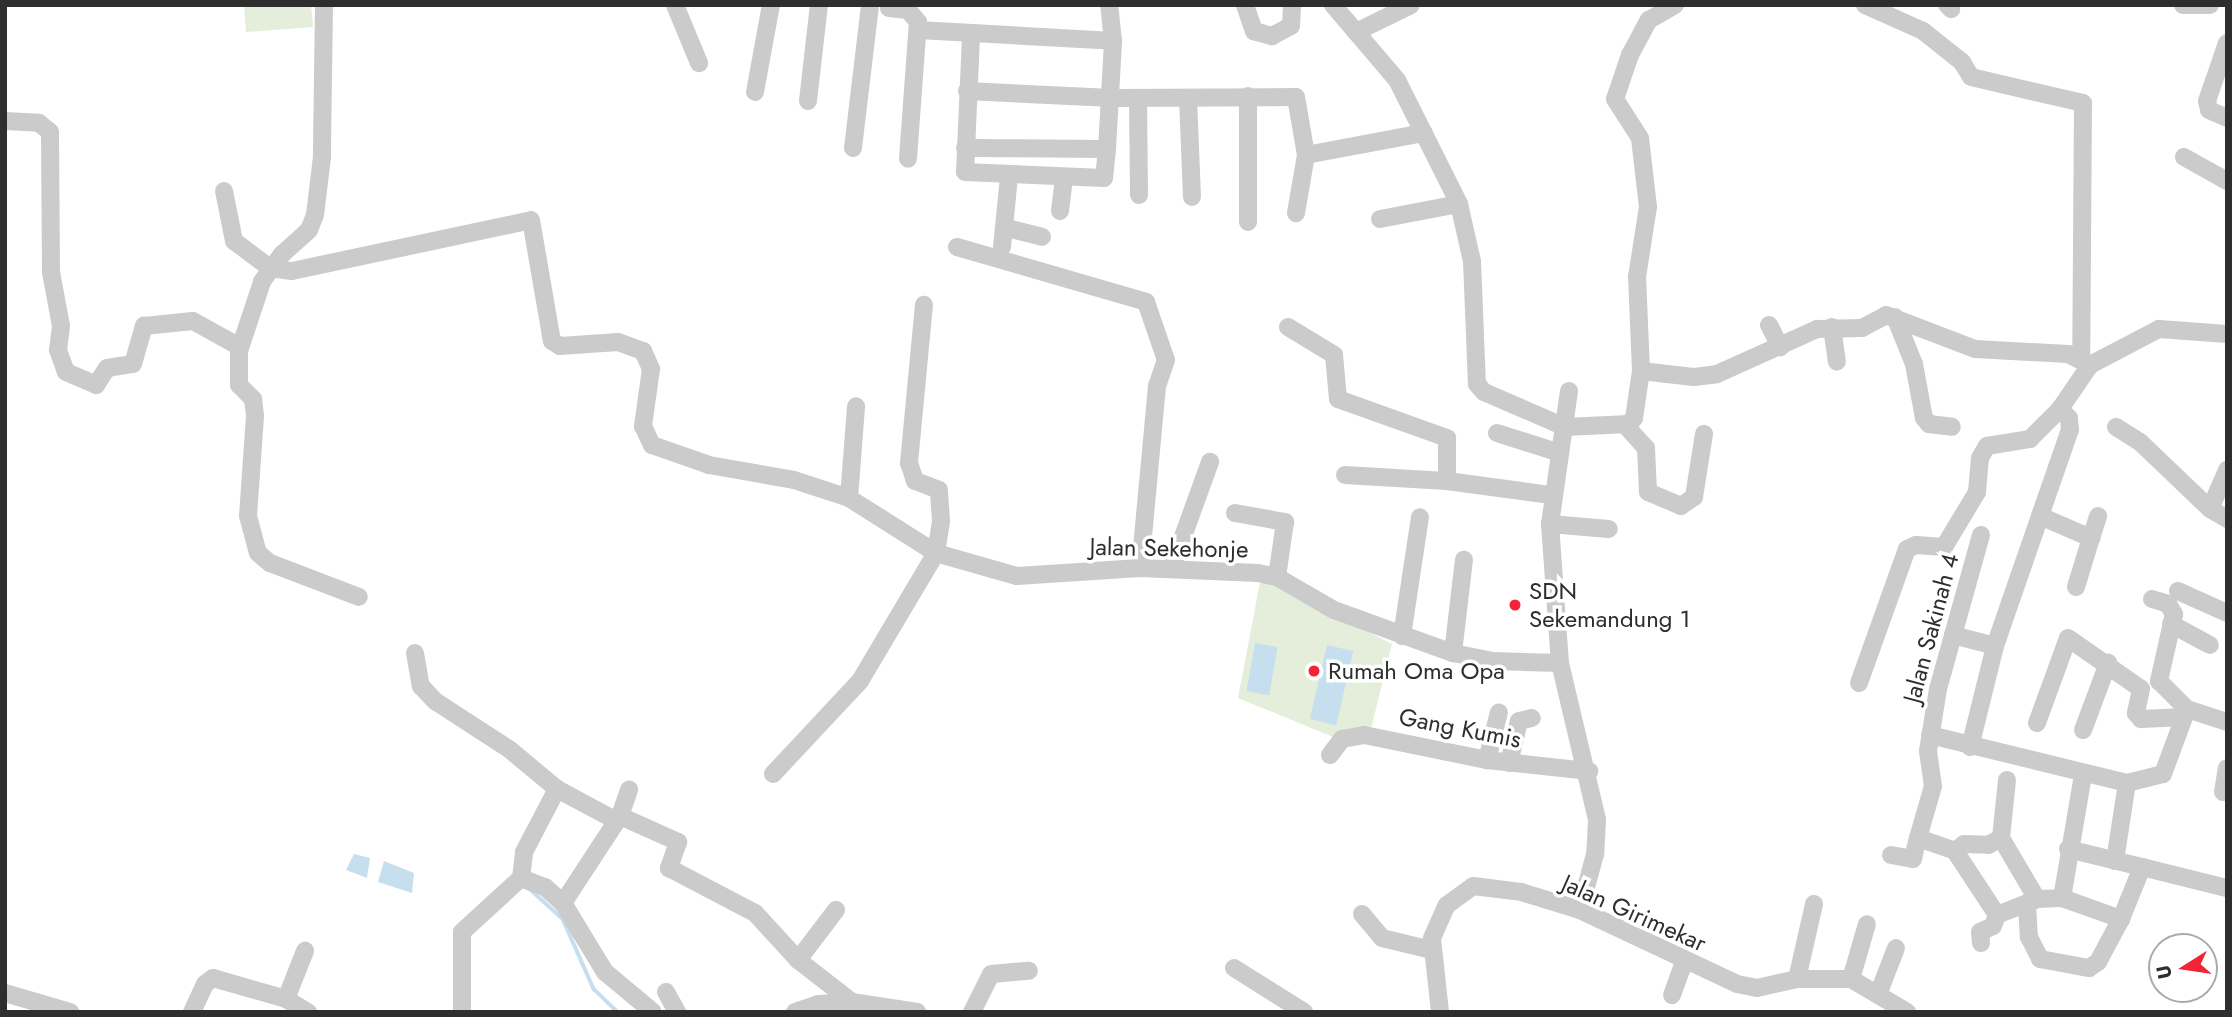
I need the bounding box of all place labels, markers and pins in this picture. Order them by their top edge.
place label: SDN Sekemandung 1 [1529,577,1690,633]
marker: SDN Sekemandung 1 [1507,597,1523,613]
place label: Rumah Oma Opa [1328,657,1505,685]
marker: Rumah Oma Opa [1306,663,1322,679]

